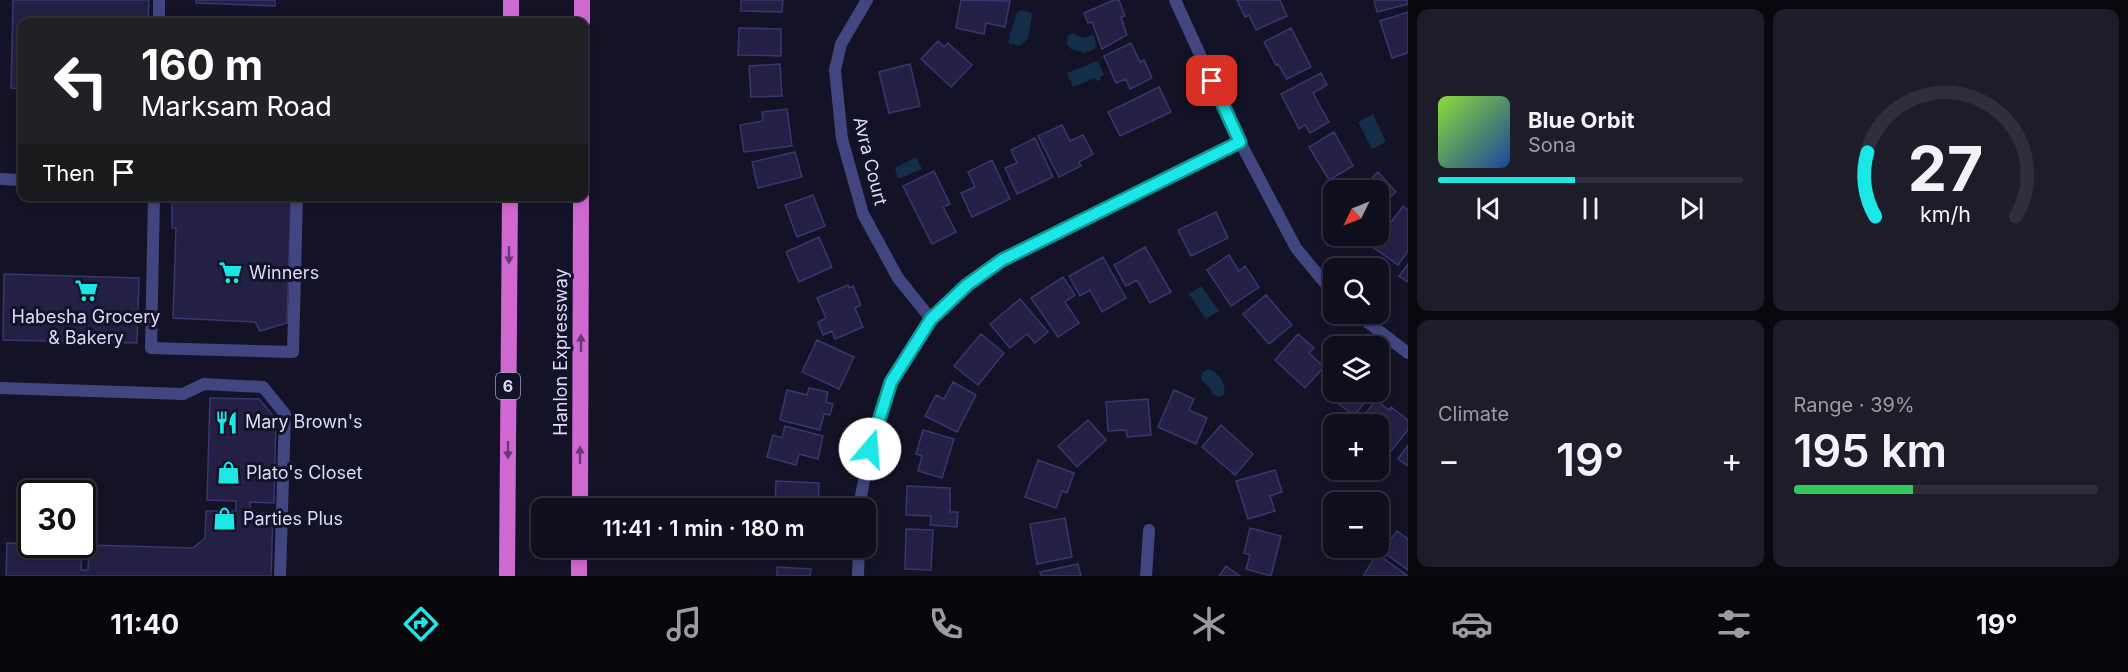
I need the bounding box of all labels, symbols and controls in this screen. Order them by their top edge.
text: 160 m [141,39,263,90]
icon: left [42,42,120,120]
pin [1186,55,1237,106]
icon: arrive [1195,64,1228,97]
text: Marksam Road [141,90,332,123]
text: Blue Orbit [1528,107,1635,133]
street label: Avra Court [849,114,892,208]
text: 27 [1908,131,1984,206]
text: Sona [1528,133,1576,157]
icon: arrive [107,156,140,189]
text: Then [42,160,95,186]
north arrow [1323,180,1389,246]
map controls [1323,180,1389,558]
icon: previous [1472,192,1505,225]
icon: pause [1574,192,1607,225]
icon: next [1675,192,1708,225]
text: km/h [1920,202,1971,228]
one-way arrow [504,245,514,264]
button: search [1323,258,1389,324]
supermarket icon: Winners [218,260,244,286]
place label: Winners [249,262,319,283]
street label: Hanlon Expressway [550,268,571,436]
supermarket icon: Habesha Grocery & Bakery [73,278,99,304]
place label: Habesha Grocery & Bakery [12,306,160,348]
one-way arrow [576,333,585,352]
button: layers [1323,336,1389,402]
road number: 6 [496,373,520,399]
text: Range · 39% [1794,393,1915,417]
text: Climate [1438,402,1509,426]
restaurant icon: Mary Brown's [214,409,240,435]
place label: Mary Brown's [245,411,363,432]
button: + [1323,414,1389,480]
position arrow [838,417,902,481]
text: 195 km [1794,423,1947,478]
text: 19° [1556,432,1624,487]
one-way arrow [503,440,513,459]
text: − [1438,440,1460,480]
text: + [1721,440,1743,480]
one-way arrow [575,445,585,464]
shop icon: Plato's Closet [215,460,241,486]
place label: Plato's Closet [246,462,362,483]
speed limit sign: 30 [18,480,96,558]
button: − [1323,492,1389,558]
shop icon: Parties Plus [212,506,238,532]
place label: Parties Plus [243,508,343,529]
text: 11:41 · 1 min · 180 m [602,515,805,541]
icon: directions [400,603,442,645]
icon: music [663,603,705,645]
icon: phone [925,603,967,645]
icon: climate [1188,603,1230,645]
icon: car [1451,603,1493,645]
icon: filters [1713,603,1755,645]
text: 11:40 [110,608,179,641]
text: 19° [1976,608,2018,641]

